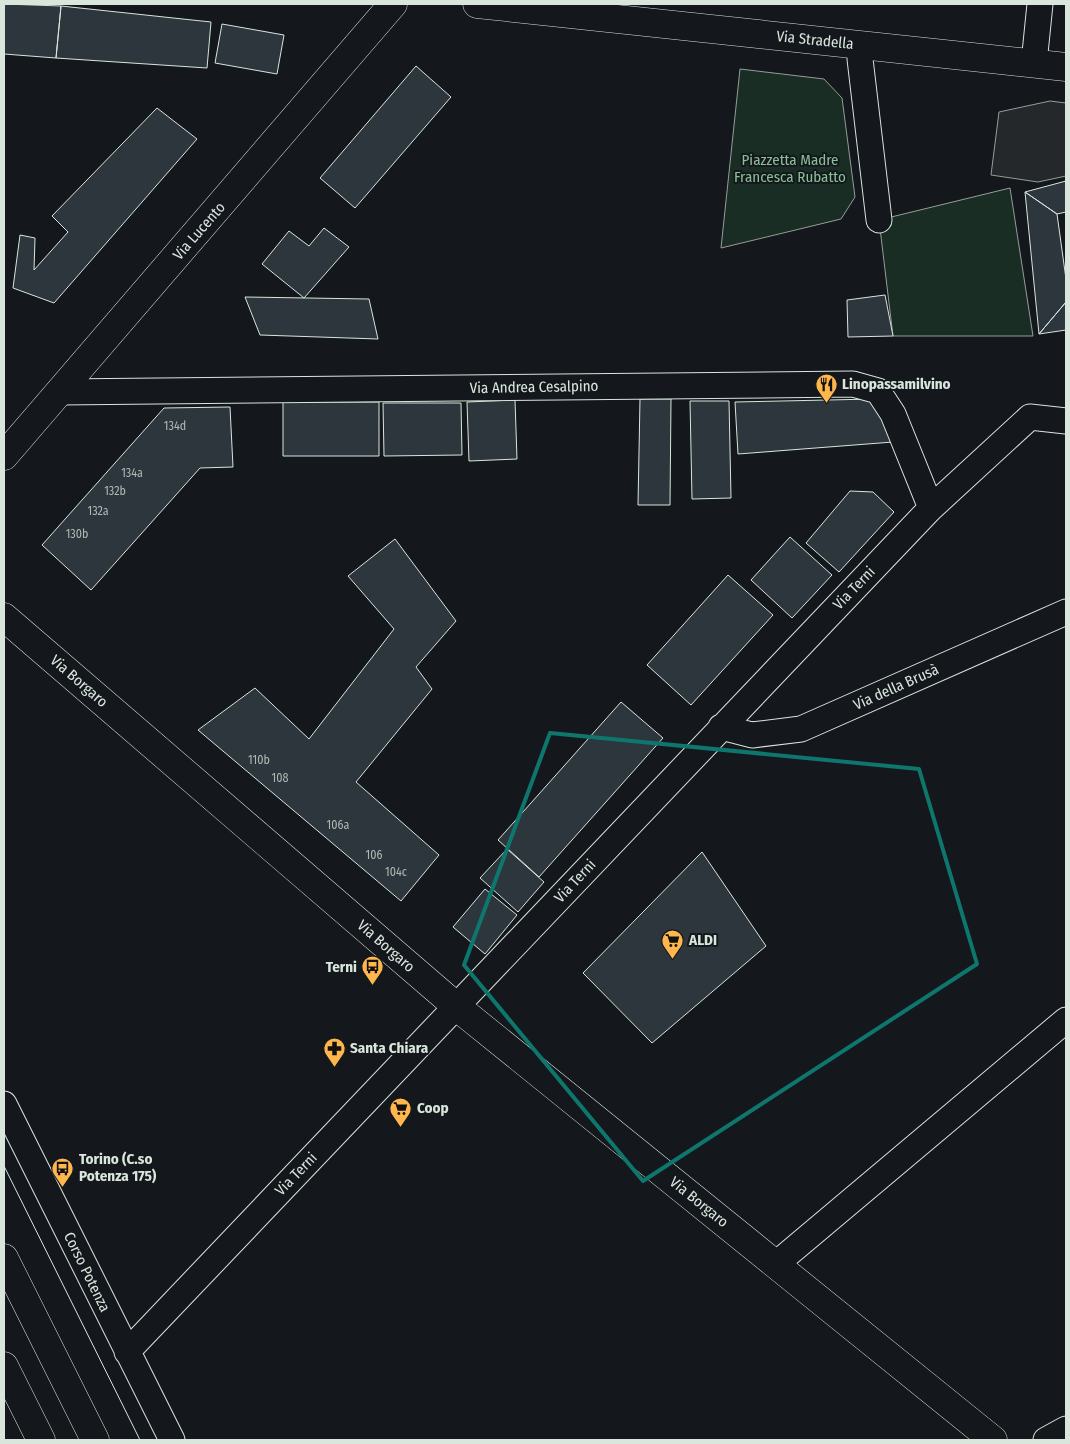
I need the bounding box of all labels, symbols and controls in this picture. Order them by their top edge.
street label: Via Stradella [776,27,854,53]
park label: Piazzetta Madre Francesca Rubatto [734,151,846,186]
street label: Via Lucento [169,198,229,264]
restaurant icon: Linopassamilvino [814,372,838,403]
place label: Linopassamilvino [842,375,951,393]
street label: Via Andrea Cesalpino [469,377,599,397]
house number: 134d [164,419,186,433]
house number: 134a [121,466,143,480]
house number: 132b [104,484,126,498]
house number: 132a [87,504,109,518]
house number: 130b [66,527,88,541]
street label: Via Terni [829,563,879,613]
street label: Via Borgaro [47,651,111,711]
street label: Via della Brusà [851,660,941,714]
house number: 110b [248,753,270,767]
house number: 108 [272,771,288,785]
house number: 106a [327,818,350,832]
house number: 106 [366,848,382,862]
street label: Via Terni [550,856,600,906]
house number: 104c [385,865,407,879]
street label: Via Borgaro [354,916,418,976]
supermarket icon: ALDI [661,928,685,959]
place label: ALDI [688,931,717,949]
bus stop icon: Terni [361,955,385,986]
place label: Terni [326,958,357,976]
pharmacy icon: Santa Chiara [322,1036,346,1067]
place label: Santa Chiara [350,1039,429,1057]
supermarket icon: Coop [389,1096,413,1127]
place label: Coop [417,1099,449,1117]
street label: Via Terni [271,1149,321,1199]
place label: Torino (C.so Potenza 175) [79,1150,157,1185]
bus stop icon: Torino (C.so Potenza 175) [51,1156,75,1187]
street label: Via Borgaro [666,1173,732,1231]
street label: Corso Potenza [60,1229,114,1315]

